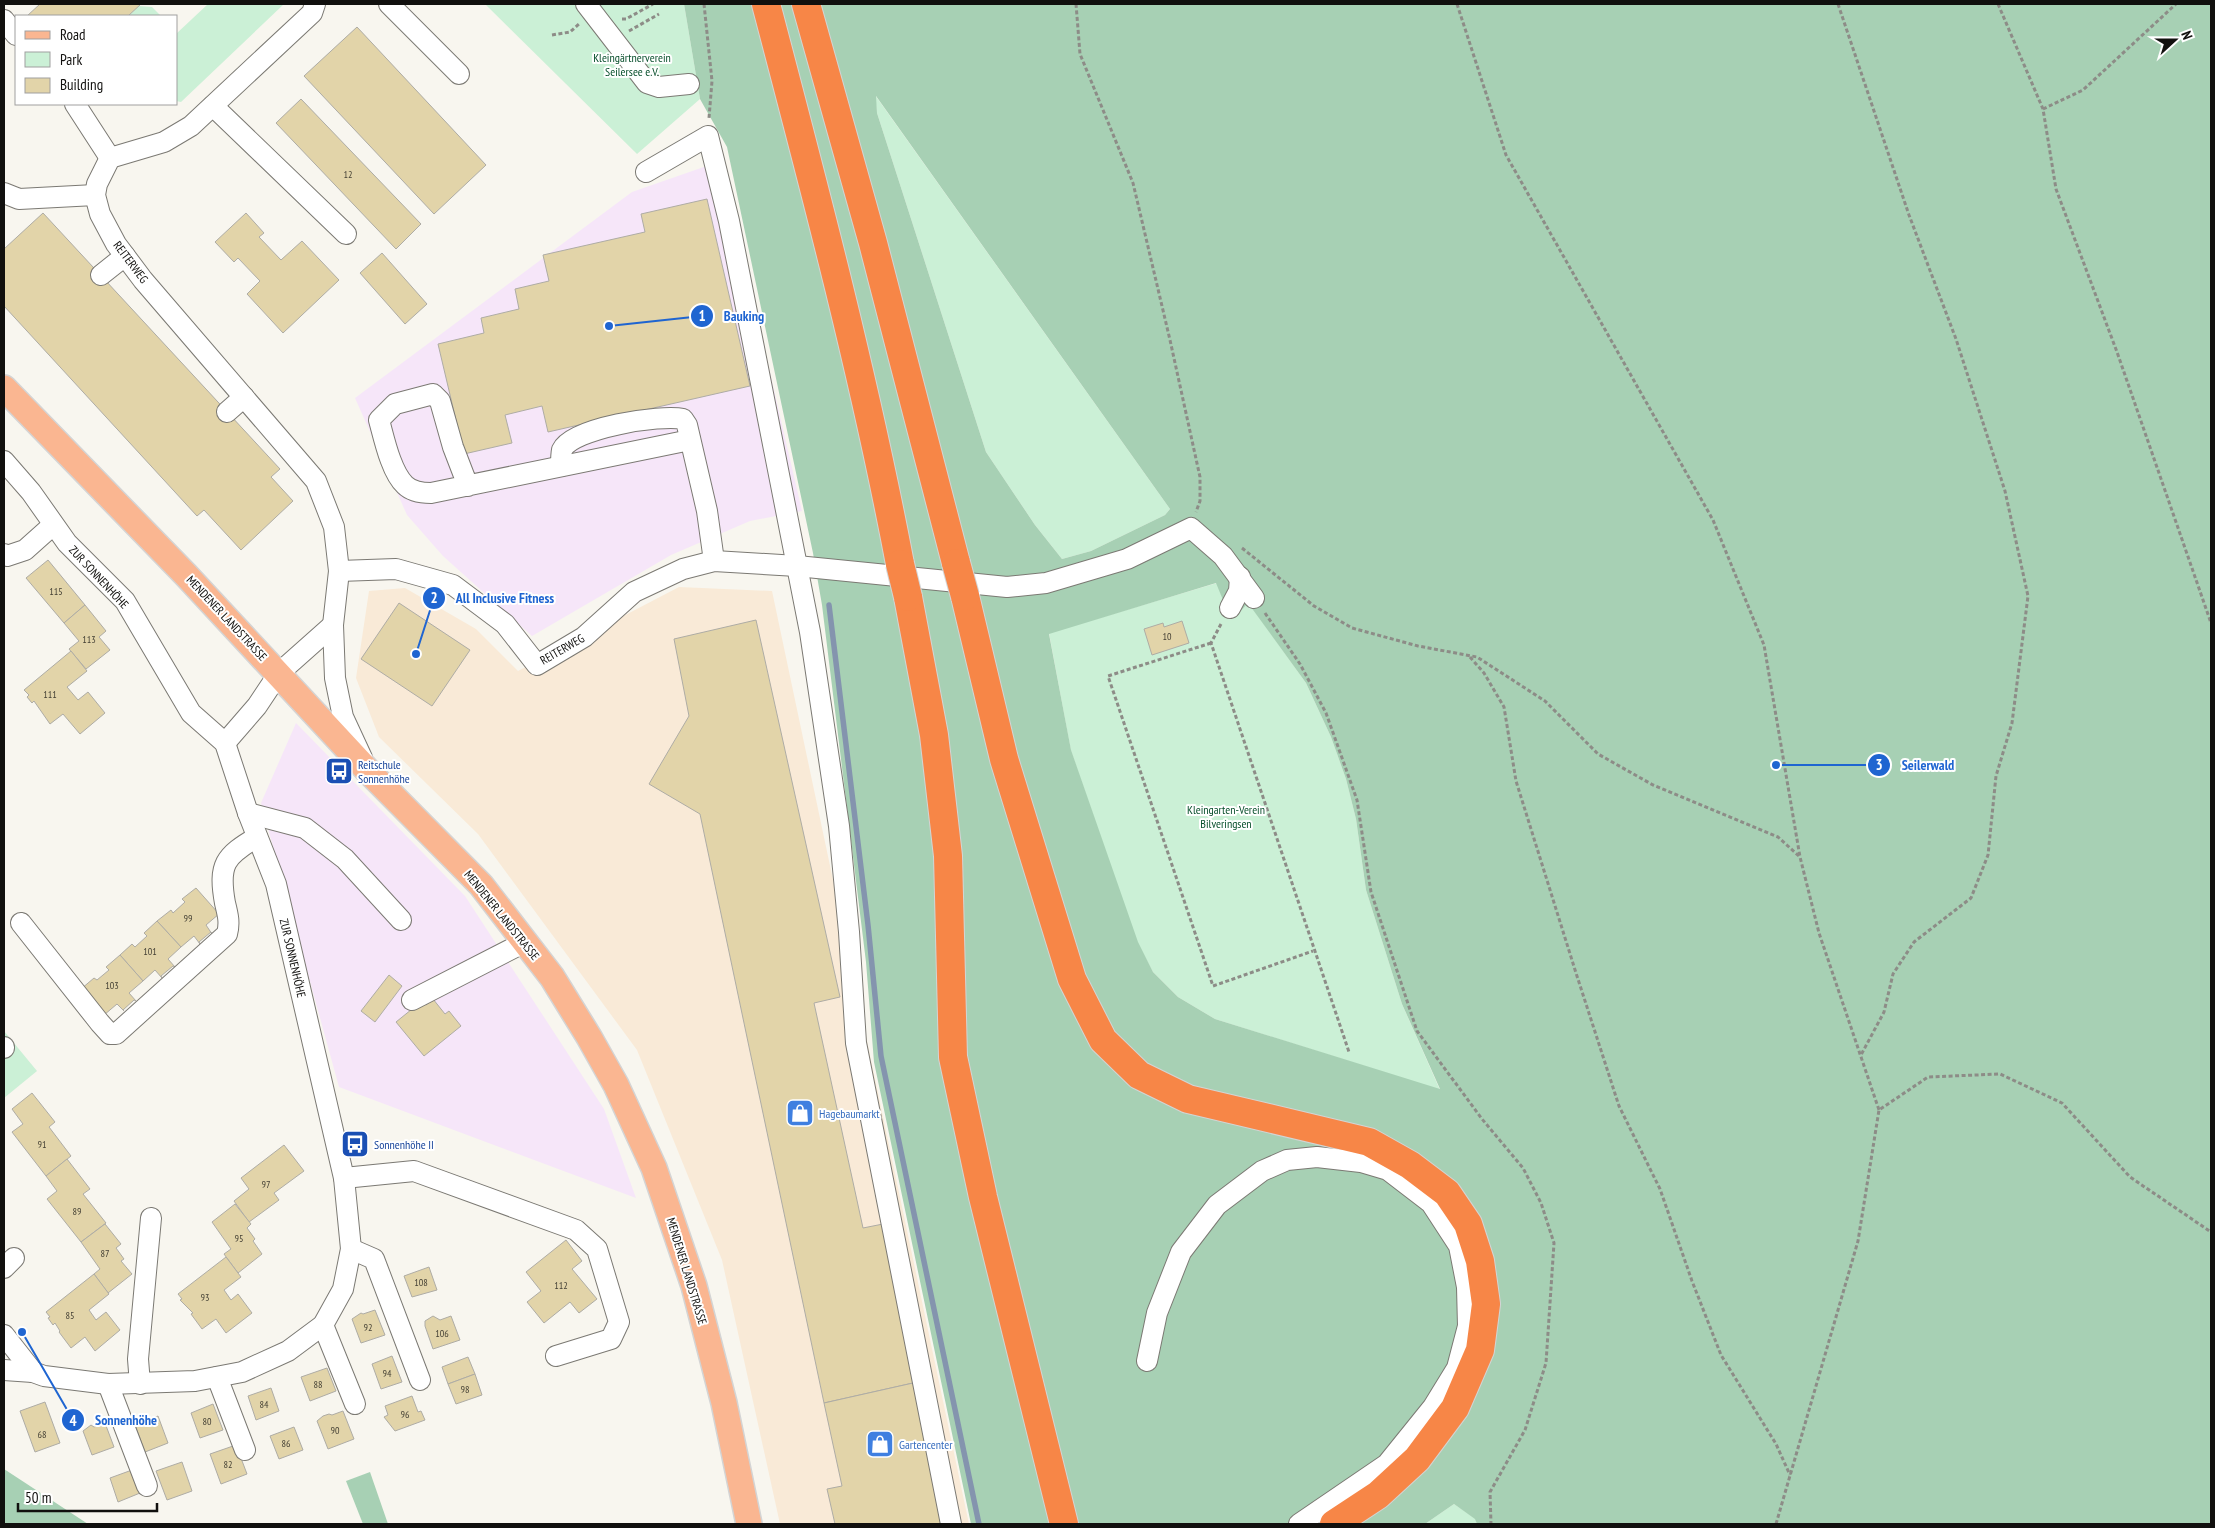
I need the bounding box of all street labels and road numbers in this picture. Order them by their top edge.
street label: REITERWEG [110,238,152,286]
street label: ZUR SONNENHÖHE [66,542,132,612]
street label: MENDENER LANDSTRASSE [184,572,270,664]
street label: REITERWEG [537,630,587,668]
street label: MENDENER LANDSTRASSE [461,867,543,963]
street label: ZUR SONNENHÖHE [277,917,309,999]
street label: MENDENER LANDSTRASSE [664,1216,710,1326]

